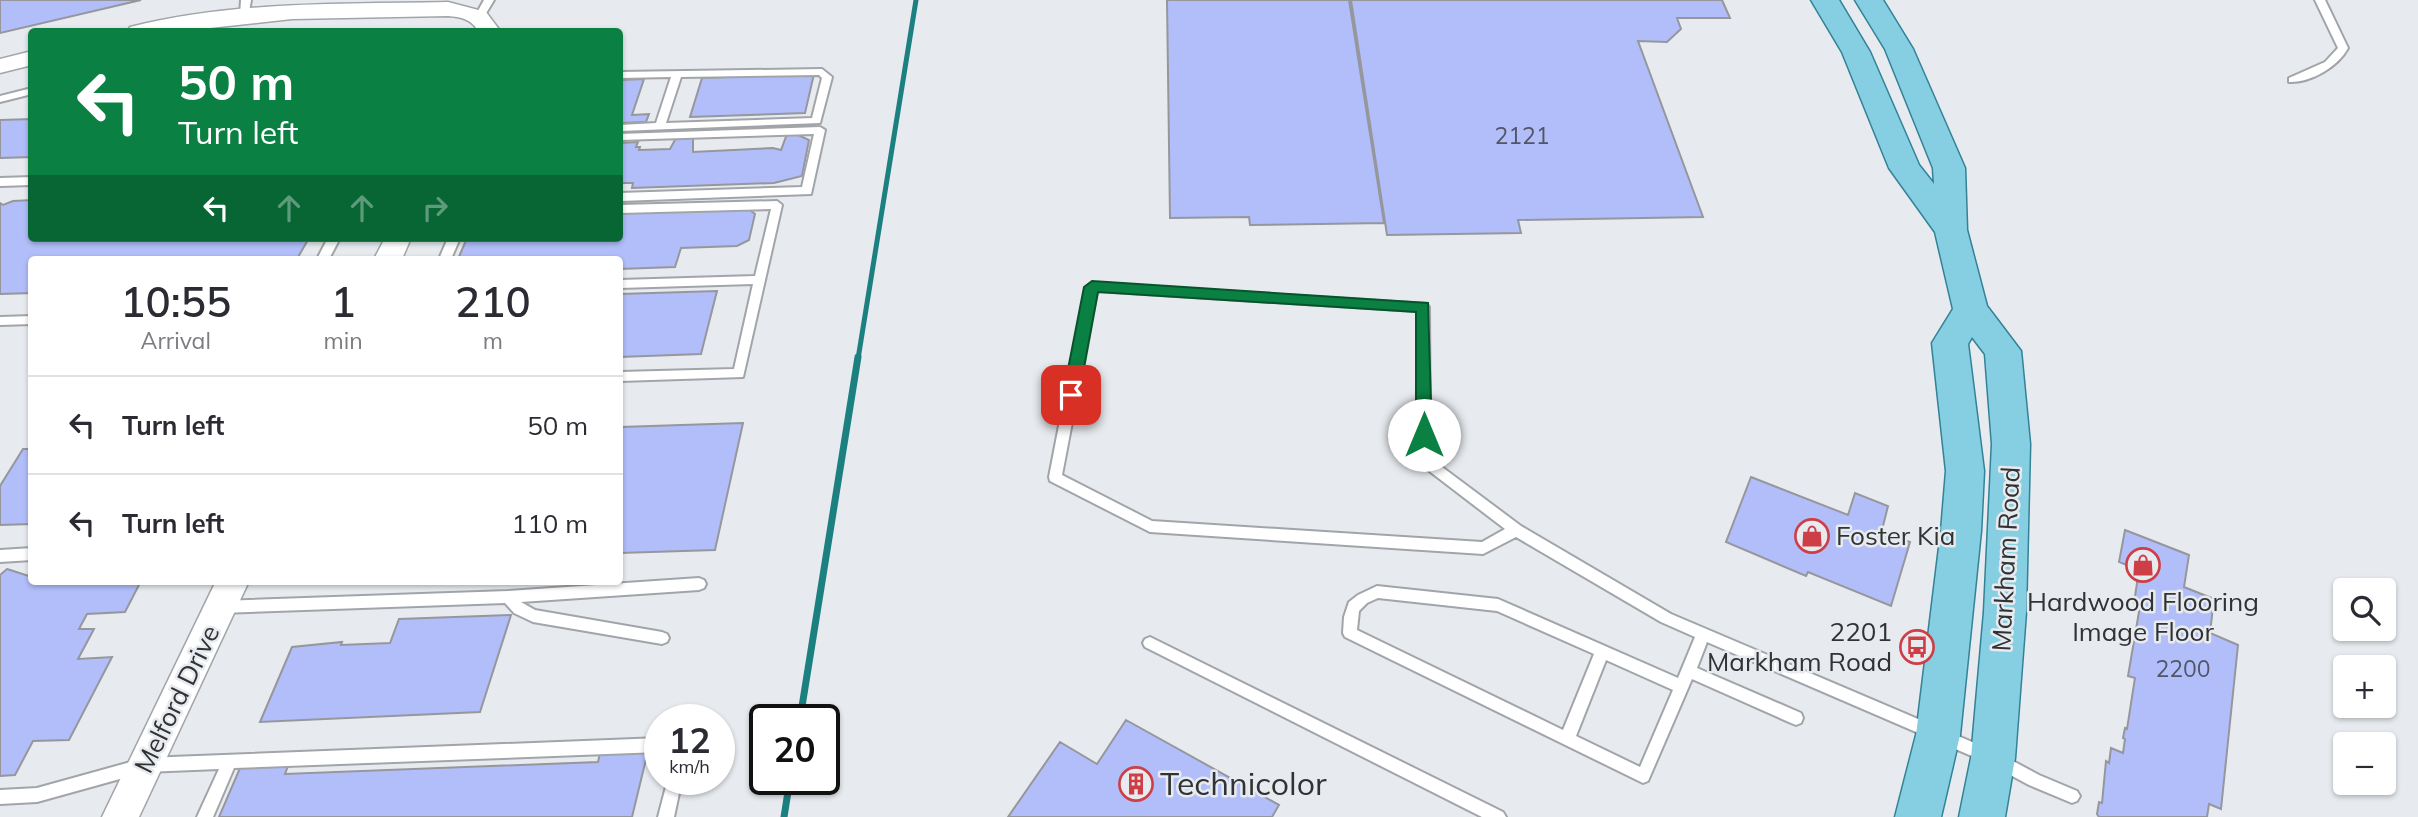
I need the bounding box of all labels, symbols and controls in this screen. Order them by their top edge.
text: 50 m [178,51,294,112]
icon: left [63,56,154,147]
text: Turn left [178,112,298,152]
house number: 2121 [1494,121,1550,150]
icon: left [197,189,235,227]
icon: ahead [270,189,308,227]
icon: ahead [343,189,381,227]
icon: right [416,189,454,227]
text: 10:55 [120,275,231,328]
text: 1 [330,275,356,328]
text: 210 [455,275,531,328]
text: Arrival [141,326,211,355]
text: min [323,326,363,355]
text: m [483,326,503,355]
pin [1041,365,1101,425]
icon: arrive [1052,376,1090,414]
position arrow [1387,398,1461,472]
icon: left [63,406,101,444]
text: Turn left [122,409,224,442]
text: 50 m [527,409,588,442]
street label: Markham Road [1984,466,2027,652]
icon: left [63,504,101,542]
text: Turn left [122,507,224,540]
text: 110 m [512,507,588,540]
shop icon: Foster Kia [1793,517,1831,555]
place label: Foster Kia [1836,519,1955,552]
shop icon: Hardwood Flooring Image Floor [2124,546,2162,584]
map controls [2333,578,2396,795]
button: search [2333,578,2396,641]
place label: Hardwood Flooring Image Floor [2027,585,2259,648]
place label: 2201 Markham Road [1707,615,1892,678]
street label: Melford Drive [127,619,227,778]
bus stop icon: 2201 Markham Road [1898,628,1936,666]
house number: 2200 [2155,654,2211,683]
button: + [2333,655,2396,718]
speed limit sign: 20 [749,704,840,795]
text: 12 [668,718,711,762]
button: − [2333,732,2396,795]
text: km/h [669,755,710,778]
place label: Technicolor [1160,763,1327,803]
building icon: Technicolor [1117,765,1155,803]

